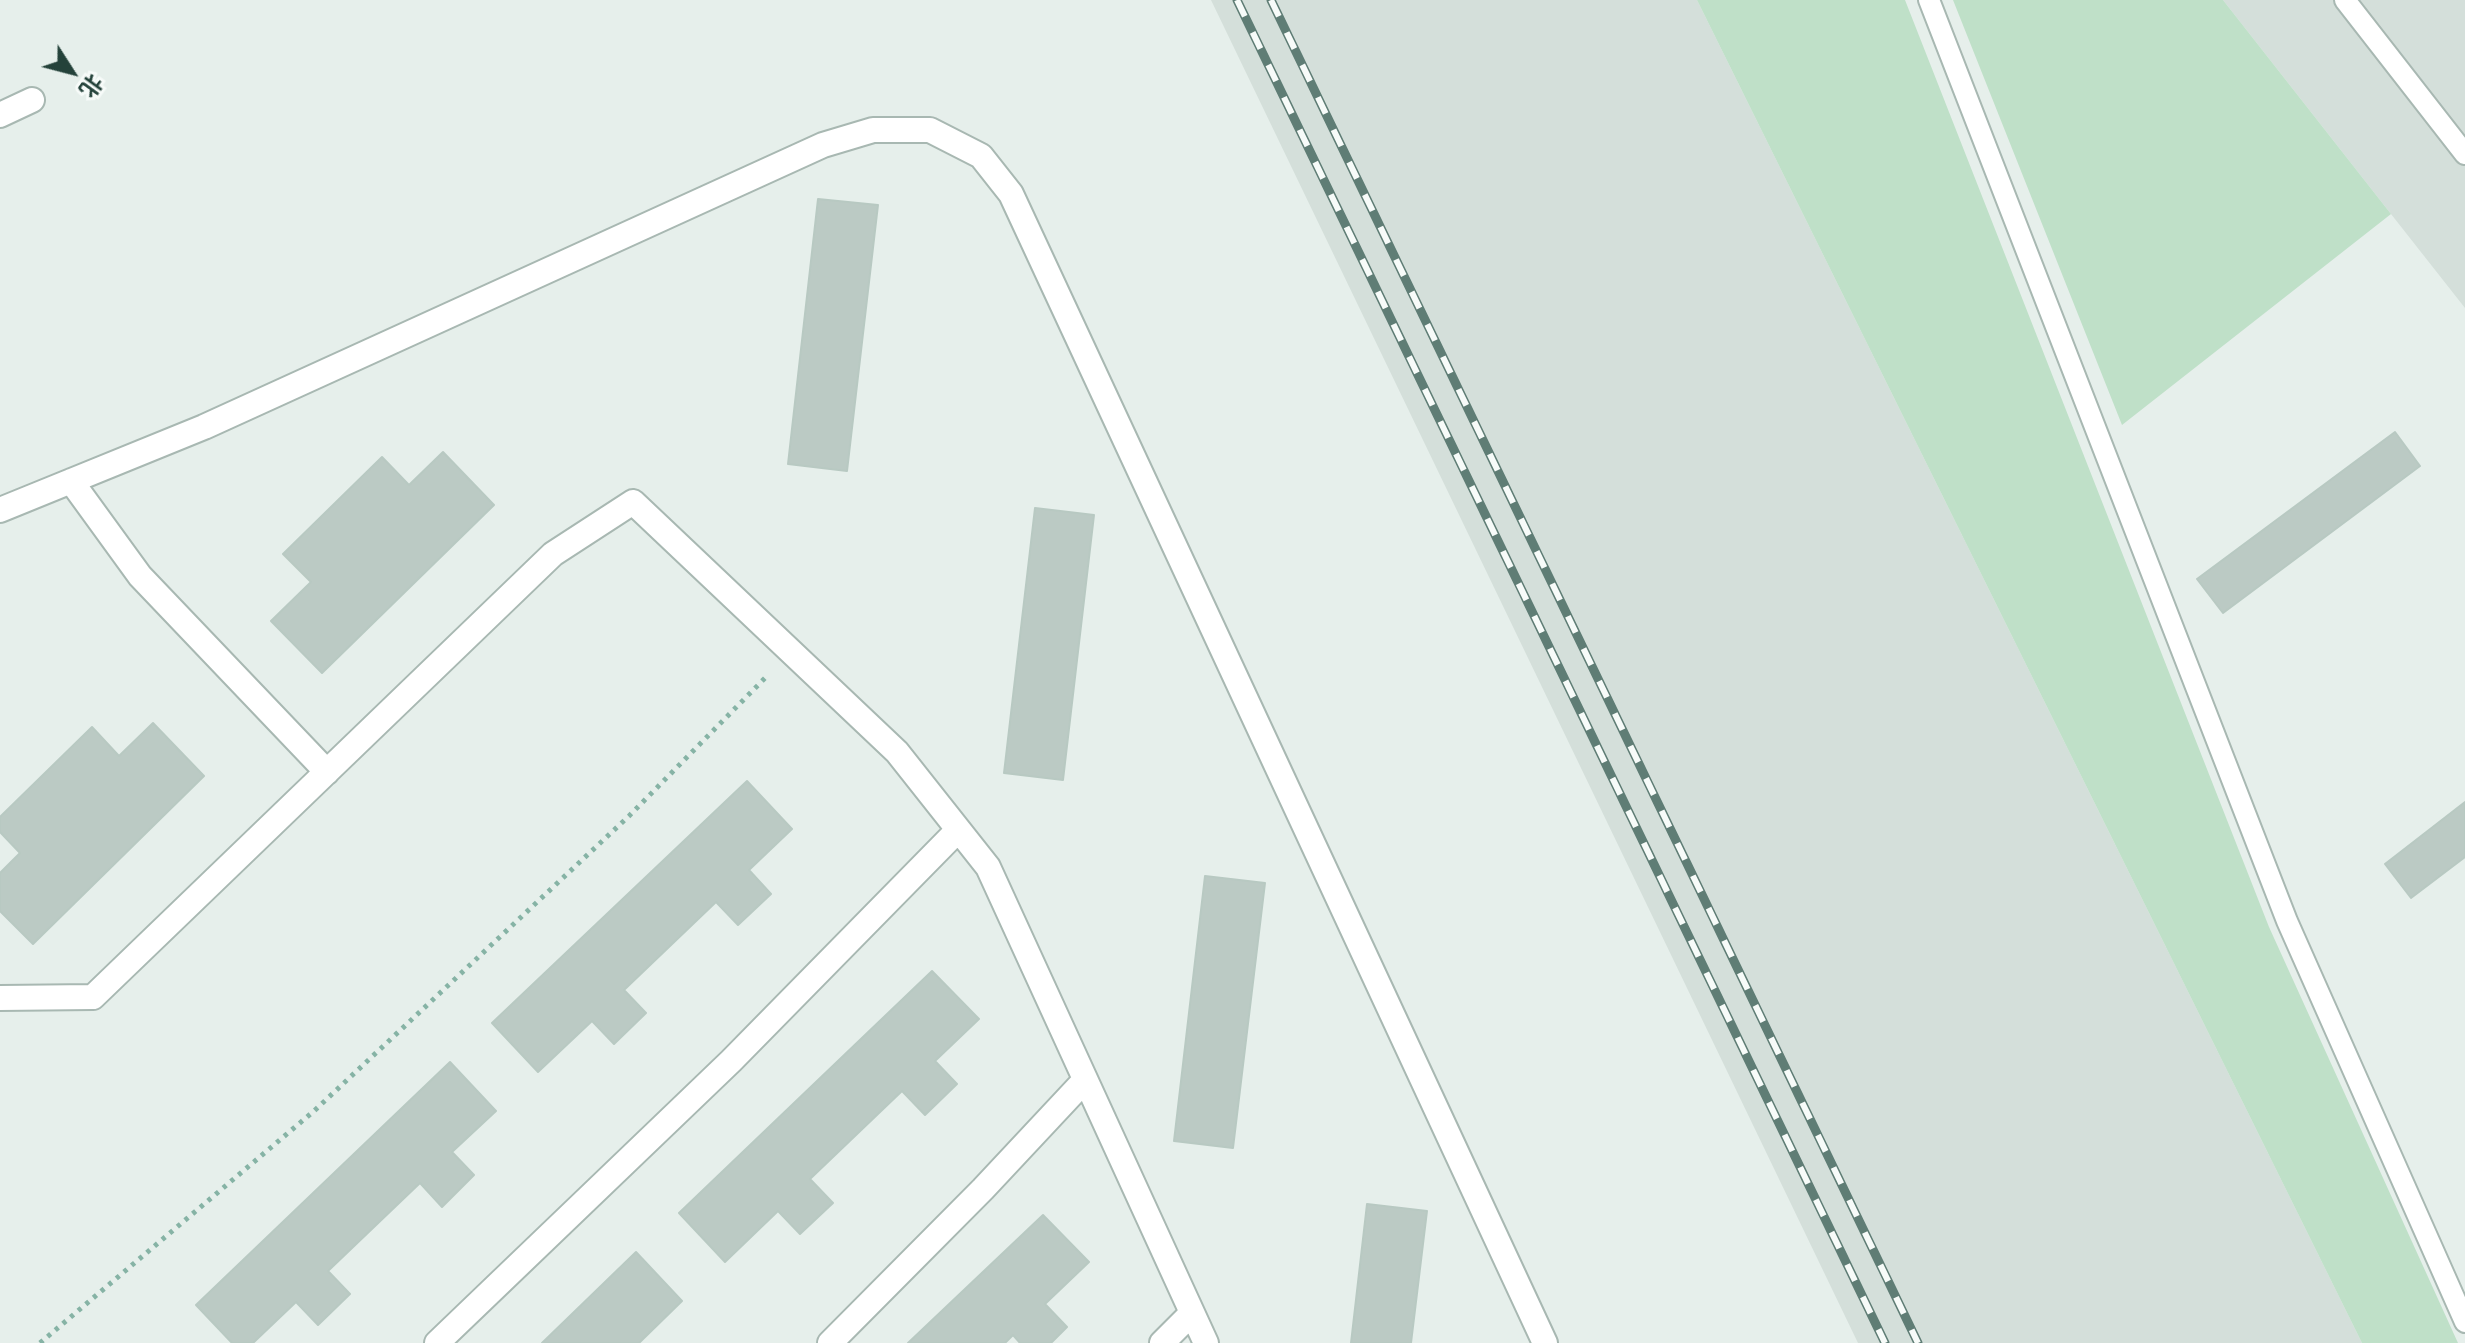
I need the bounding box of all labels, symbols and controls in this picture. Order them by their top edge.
north arrow [32,32,112,112]
text: 北 [74,70,108,103]

